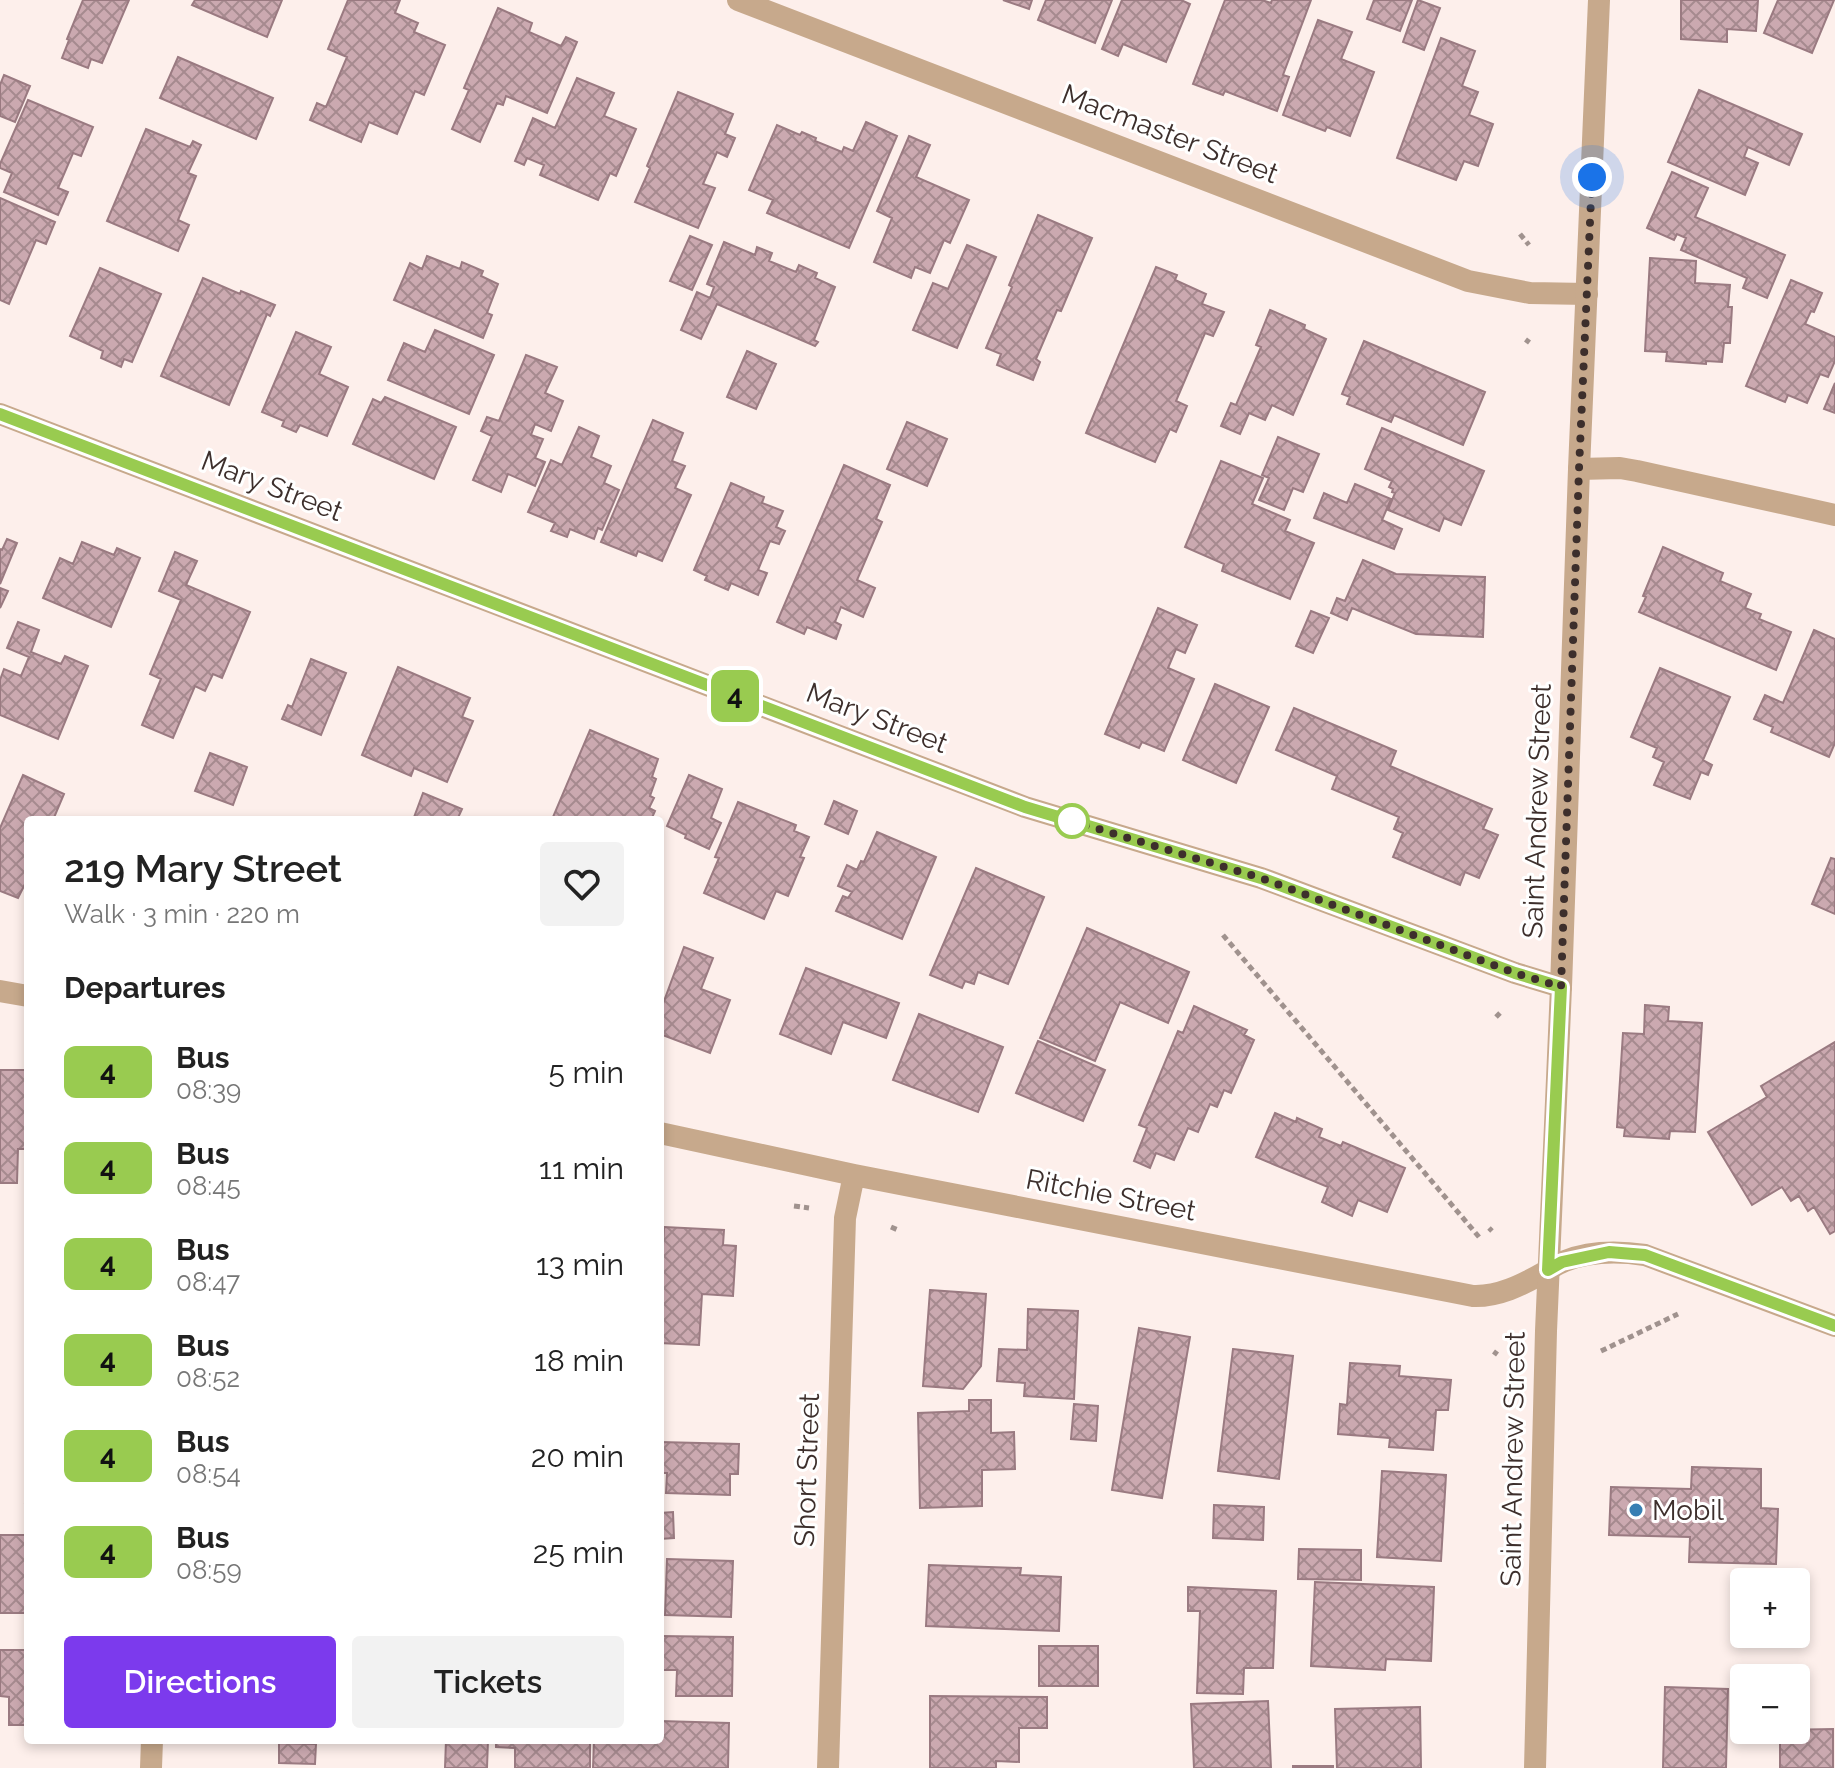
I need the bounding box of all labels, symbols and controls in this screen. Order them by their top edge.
street label: Macmaster Street [1057,78,1283,191]
your location [1572,157,1612,197]
street label: Mary Street [197,444,348,528]
line badge: 4 [709,670,761,722]
street label: Mary Street [802,676,953,760]
text: 4 [727,679,743,712]
street label: Saint Andrew Street [1516,682,1558,939]
unlabelled marker [1055,804,1089,838]
button: heart [540,842,624,926]
text: 219 Mary Street [64,846,342,891]
text: Walk · 3 min · 220 m [64,899,300,929]
text: Departures [64,970,226,1005]
text: Bus [176,1040,230,1075]
text: 4 [100,1055,116,1088]
text: 5 min [548,1055,624,1090]
text: 08:39 [176,1075,241,1105]
text: Bus [176,1136,230,1171]
text: 4 [100,1151,116,1184]
text: 11 min [539,1151,624,1186]
street label: Ritchie Street [1023,1162,1199,1228]
text: 08:45 [176,1171,241,1201]
text: Bus [176,1232,230,1267]
text: 4 [100,1247,116,1280]
text: 13 min [536,1247,624,1282]
text: 08:47 [176,1267,240,1297]
text: Bus [176,1328,230,1363]
street label: Saint Andrew Street [1494,1331,1532,1587]
text: 4 [100,1343,116,1376]
text: 18 min [534,1343,624,1378]
text: 08:52 [176,1363,240,1393]
street label: Short Street [788,1392,826,1548]
text: Bus [176,1424,230,1459]
text: 4 [100,1439,116,1472]
text: 20 min [531,1439,624,1474]
text: 08:54 [176,1459,241,1489]
place label: Mobil [1652,1494,1724,1527]
marker: Mobil [1627,1501,1645,1519]
text: Bus [176,1520,230,1555]
text: 4 [100,1535,116,1568]
text: 25 min [533,1535,624,1570]
text: 08:59 [176,1555,242,1585]
map controls [1730,1568,1810,1744]
button: + [1730,1568,1810,1648]
button: Directions [64,1636,336,1728]
button: Tickets [352,1636,624,1728]
button: − [1730,1664,1810,1744]

